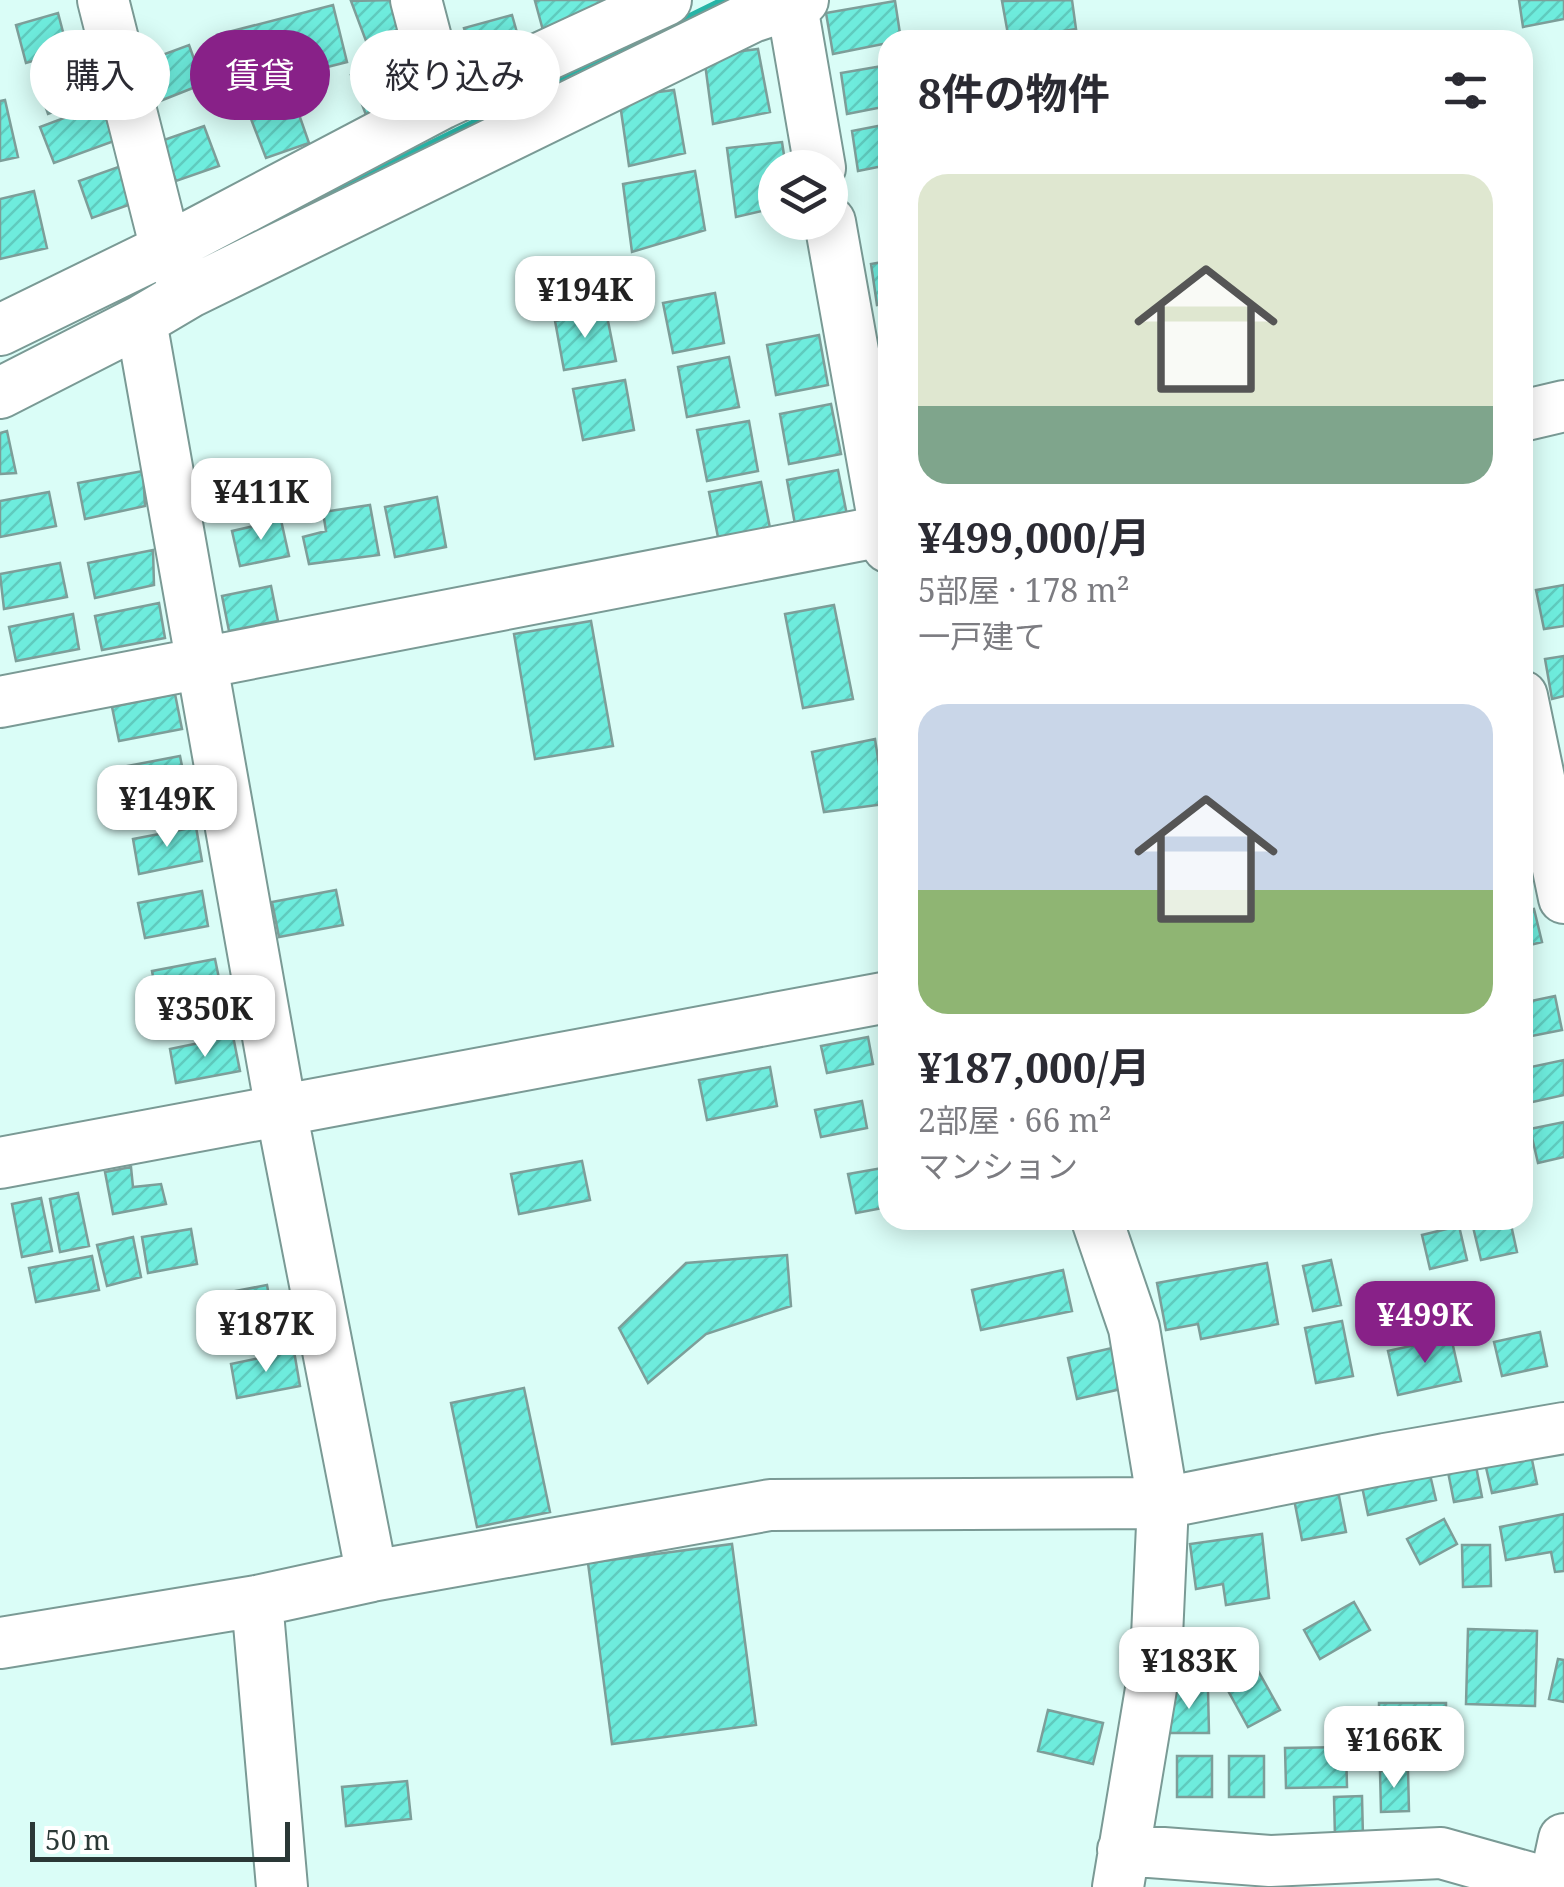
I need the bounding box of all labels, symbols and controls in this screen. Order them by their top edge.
chip: 購入 [30,30,170,120]
chip: 賃貸 [190,30,330,120]
chip: 絞り込み [350,30,560,120]
icon: filters [1438,63,1493,118]
text: 8件の物件 [918,64,1110,121]
map controls [758,150,848,240]
button: layers [758,150,848,240]
icon: home [1116,239,1296,419]
pin: ¥194K [515,256,655,341]
text: ¥194K [537,267,633,310]
pin: ¥411K [191,458,331,543]
text: ¥411K [213,469,309,512]
text: ¥499,000/月 [918,508,1151,565]
text: 5部屋 · 178 m² [918,568,1130,611]
text: 一戸建て [918,614,1046,657]
pin: ¥149K [97,765,237,850]
icon: home [1116,769,1296,949]
text: ¥149K [119,776,215,819]
pin: ¥350K [135,975,275,1060]
text: ¥350K [157,986,253,1029]
text: ¥187,000/月 [918,1038,1151,1095]
text: 2部屋 · 66 m² [918,1098,1112,1141]
text: マンション [918,1144,1078,1187]
pin: ¥499K [1355,1281,1495,1366]
pin: ¥187K [196,1290,336,1375]
text: ¥499K [1377,1292,1473,1335]
text: ¥187K [218,1301,314,1344]
pin: ¥183K [1119,1627,1259,1712]
text: ¥183K [1141,1638,1237,1681]
pin: ¥166K [1324,1706,1464,1791]
text: ¥166K [1346,1717,1442,1760]
scale bar [30,1817,290,1862]
text: 50 m [45,1820,110,1858]

